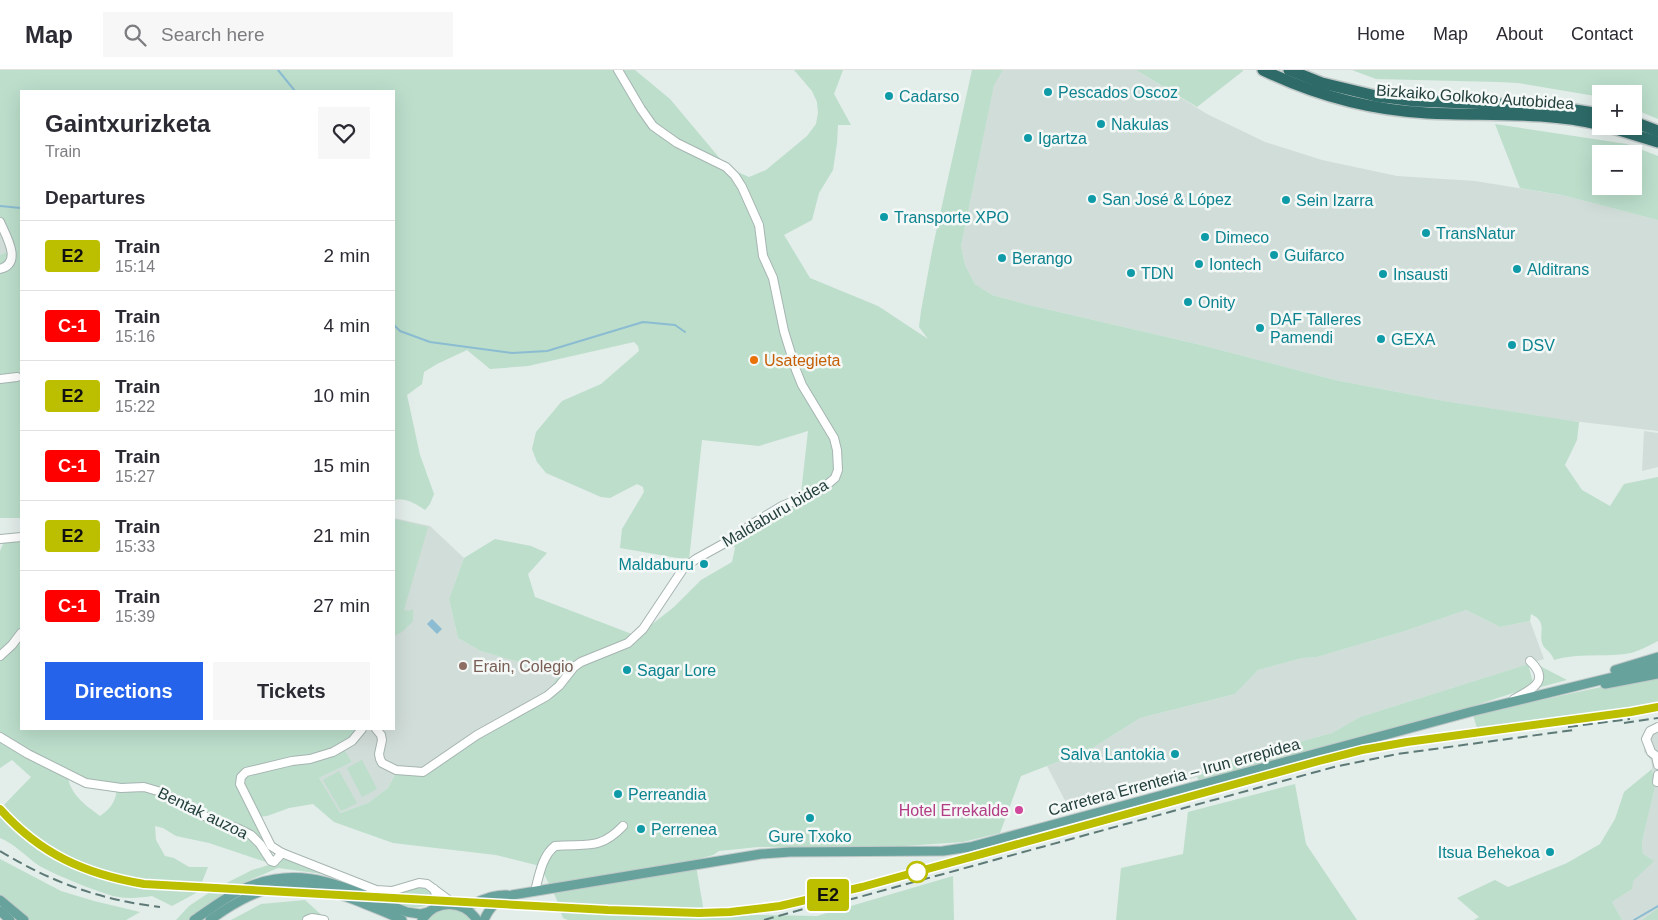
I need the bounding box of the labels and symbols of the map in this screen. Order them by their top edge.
street label: Bizkaiko Golkoko Autobidea [1375,82,1575,112]
place label: Pescados Oscoz [1058,84,1178,101]
marker: Pescados Oscoz [1042,86,1054,98]
place label: Cadarso [899,88,960,105]
marker: Cadarso [883,90,895,102]
place label: Nakulas [1111,116,1169,133]
marker: Nakulas [1095,118,1107,130]
place label: Igartza [1038,130,1087,147]
marker: Igartza [1022,132,1034,144]
place label: San José & López [1102,191,1232,208]
place label: Sein Izarra [1296,192,1373,209]
marker: San José & López [1086,193,1098,205]
marker: Sein Izarra [1280,194,1292,206]
place label: Transporte XPO [894,209,1009,226]
marker: Transporte XPO [878,211,890,223]
place label: TransNatur [1436,225,1516,242]
marker: TransNatur [1420,227,1432,239]
place label: Dimeco [1215,229,1269,246]
marker: Dimeco [1199,231,1211,243]
place label: Guifarco [1284,247,1345,264]
marker: Guifarco [1268,249,1280,261]
place label: Berango [1012,250,1073,267]
marker: Berango [996,252,1008,264]
place label: Iontech [1209,256,1261,273]
marker: Iontech [1193,258,1205,270]
place label: Alditrans [1527,261,1589,278]
marker: Alditrans [1511,263,1523,275]
place label: TDN [1141,265,1174,282]
place label: Insausti [1393,266,1448,283]
marker: TDN [1125,267,1137,279]
marker: Insausti [1377,268,1389,280]
place label: Onity [1198,294,1235,311]
marker: Onity [1182,296,1194,308]
place label: DAF Talleres Pamendi [1270,311,1361,346]
marker: DAF Talleres Pamendi [1254,322,1266,334]
place label: GEXA [1391,331,1436,348]
marker: GEXA [1375,333,1387,345]
place label: DSV [1522,337,1555,354]
marker: DSV [1506,339,1518,351]
place label: Usategieta [764,352,841,369]
marker: Usategieta [748,354,760,366]
street label: Maldaburu bidea [719,476,831,550]
place label: Maldaburu [618,556,694,573]
marker: Maldaburu [698,558,710,570]
place label: Erain, Colegio [473,658,574,675]
marker: Erain, Colegio [457,660,469,672]
place label: Sagar Lore [637,662,716,679]
marker: Sagar Lore [621,664,633,676]
street label: Carretera Errenteria – Irun errepidea [1046,735,1302,819]
place label: Salva Lantokia [1060,746,1165,763]
marker: Salva Lantokia [1169,748,1181,760]
street label: Bentak auzoa [155,784,251,842]
place label: Perreandia [628,786,706,803]
marker: Perreandia [612,788,624,800]
place label: Hotel Errekalde [899,802,1009,819]
marker: Hotel Errekalde [1013,804,1025,816]
marker: Gure Txoko [804,812,816,824]
place label: Perrenea [651,821,717,838]
marker: Perrenea [635,823,647,835]
place label: Gure Txoko [768,828,852,845]
place label: Itsua Behekoa [1438,844,1540,861]
marker: Itsua Behekoa [1544,846,1556,858]
unlabelled marker [906,861,928,883]
line badge: E2 [806,879,850,911]

